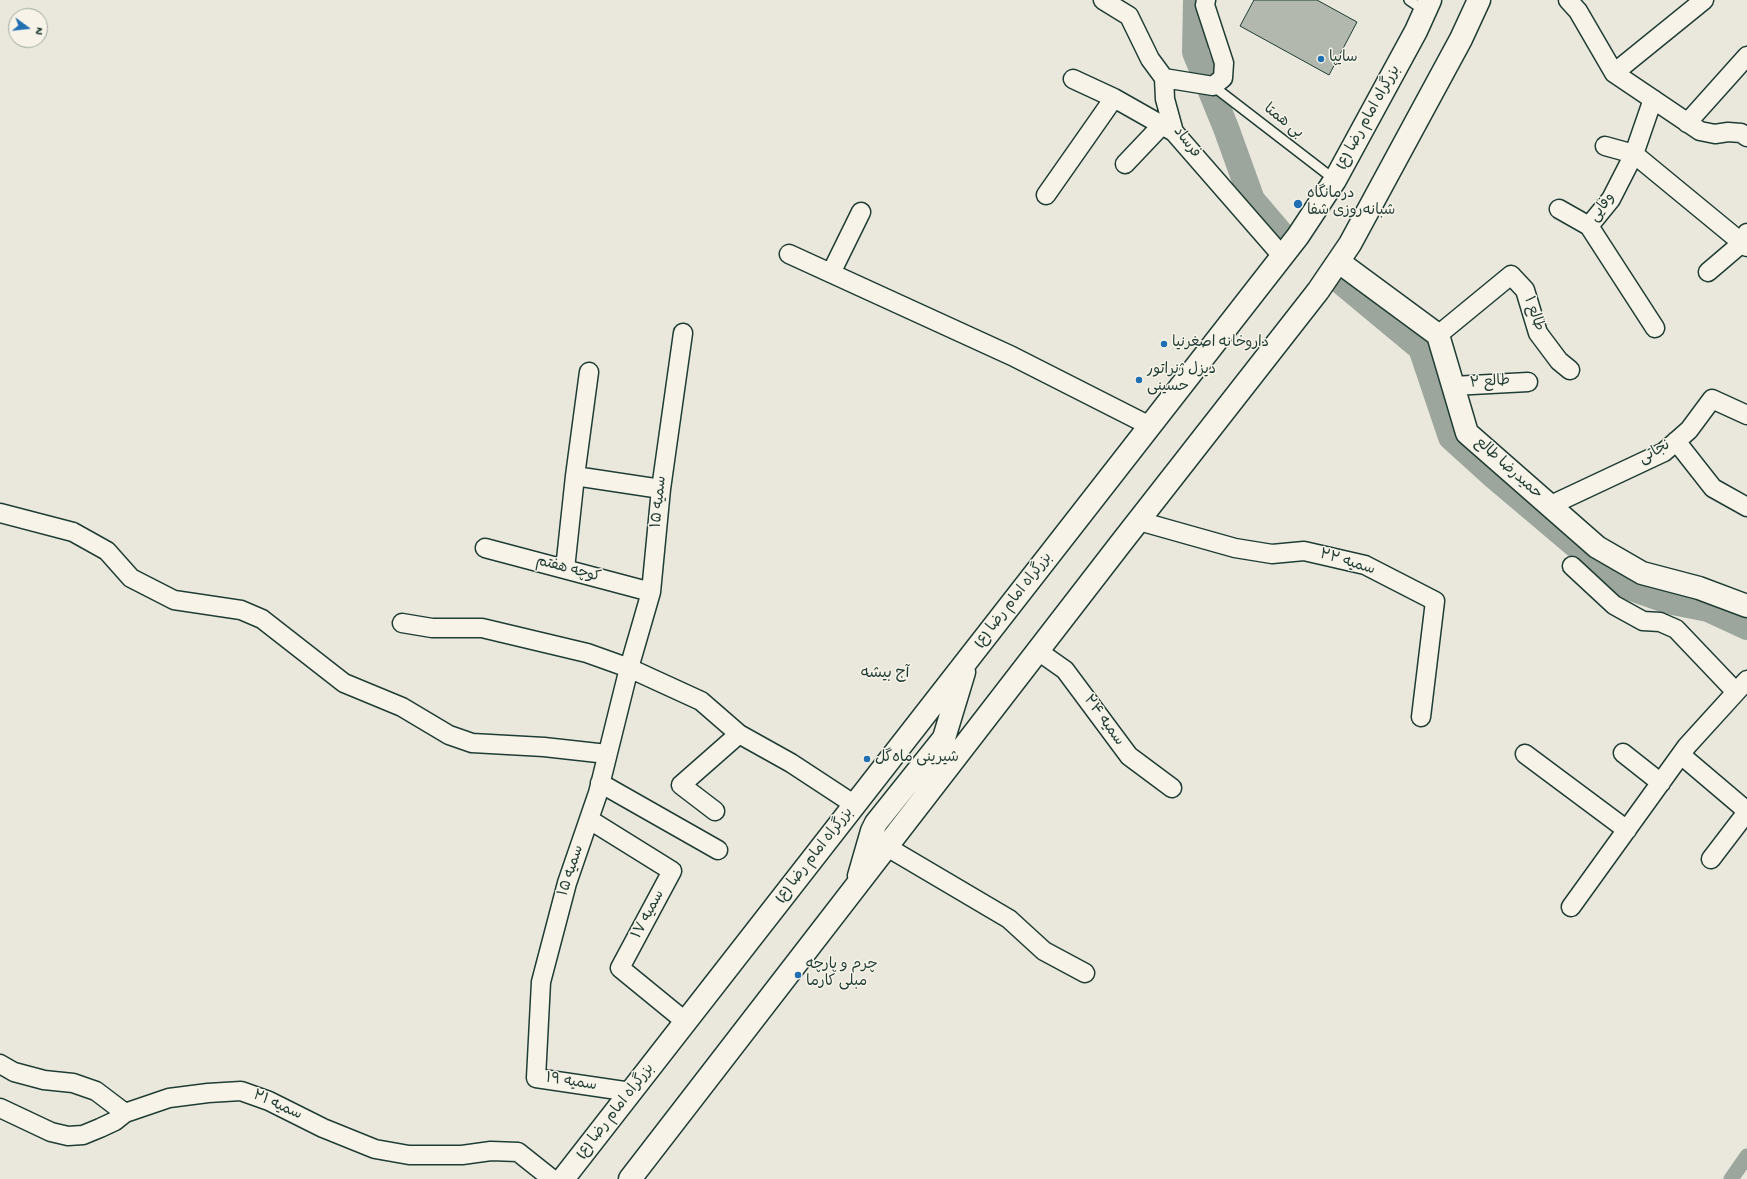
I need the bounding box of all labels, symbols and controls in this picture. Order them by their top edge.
north arrow [8,8,48,48]
text: N [32,26,45,36]
place label: سایپا [1329,50,1358,68]
marker: سایپا [1316,54,1326,64]
street label: بزرگراه امام رضا (ع) [1333,63,1405,173]
street label: بی همتا [1259,101,1307,143]
street label: فرساد [1168,124,1204,162]
place label: درمانگاه شبانه‌روزی شفا [1307,186,1395,221]
street label: وفایی [1586,190,1620,226]
marker: درمانگاه شبانه‌روزی شفا [1292,198,1304,210]
street label: طالع ۱ [1519,294,1547,334]
place label: داروخانه اصغرنیا [1172,335,1269,353]
marker: داروخانه اصغرنیا [1159,339,1169,349]
place label: دیزل ژنراتور حسینی [1147,362,1216,397]
street label: طالع ۲ [1469,373,1511,393]
marker: دیزل ژنراتور حسینی [1134,375,1144,385]
street label: حمیدرضا طالع [1471,434,1545,504]
street label: نجاتی [1636,437,1674,469]
street label: سمیه ۱۵ [648,475,672,529]
street label: سمیه ۲۲ [1317,546,1377,580]
street label: بزرگراه امام رضا (ع) [971,549,1057,653]
street label: کوچه هفتم [534,553,602,587]
district label: آج بیشه [861,665,909,685]
street label: سمیه ۲۴ [1079,692,1127,750]
place label: شیرینی ماه‌گل [875,750,959,768]
marker: شیرینی ماه‌گل [862,754,872,764]
street label: بزرگراه امام رضا (ع) [772,804,858,908]
street label: سمیه ۱۵ [555,843,589,899]
street label: سمیه ۱۷ [629,887,669,943]
place label: چرم و پارچه مبلی کارما [806,957,878,992]
marker: چرم و پارچه مبلی کارما [793,970,803,980]
street label: بزرگراه امام رضا (ع) [573,1060,659,1164]
street label: سمیه ۱۹ [544,1070,598,1096]
street label: سمیه ۲۱ [249,1087,305,1125]

